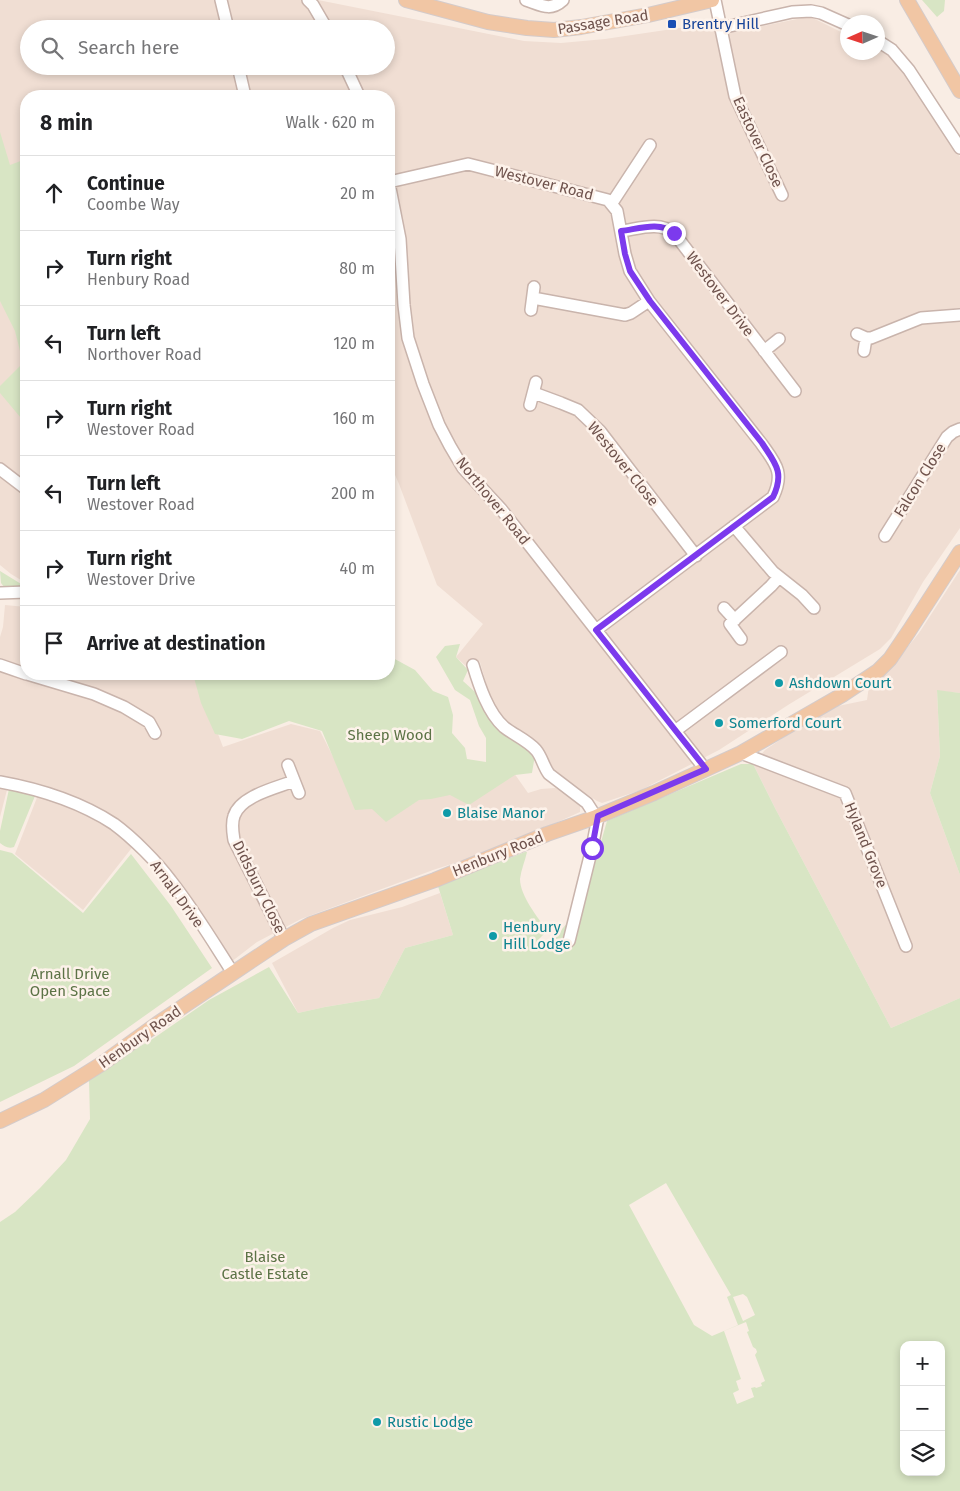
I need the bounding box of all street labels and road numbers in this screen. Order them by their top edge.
street label: Passage Road [556,6,650,38]
street label: Eastover Close [729,94,787,190]
street label: Westover Road [493,162,595,204]
street label: Westover Drive [682,248,758,340]
street label: Westover Close [584,418,662,510]
street label: Falcon Close [890,440,950,520]
street label: Northover Road [452,454,534,548]
street label: Hyland Grove [841,800,891,890]
street label: Henbury Road [450,828,546,880]
street label: Didsbury Close [229,838,289,936]
street label: Arnall Drive [146,857,208,931]
street label: Henbury Road [95,1002,185,1072]

